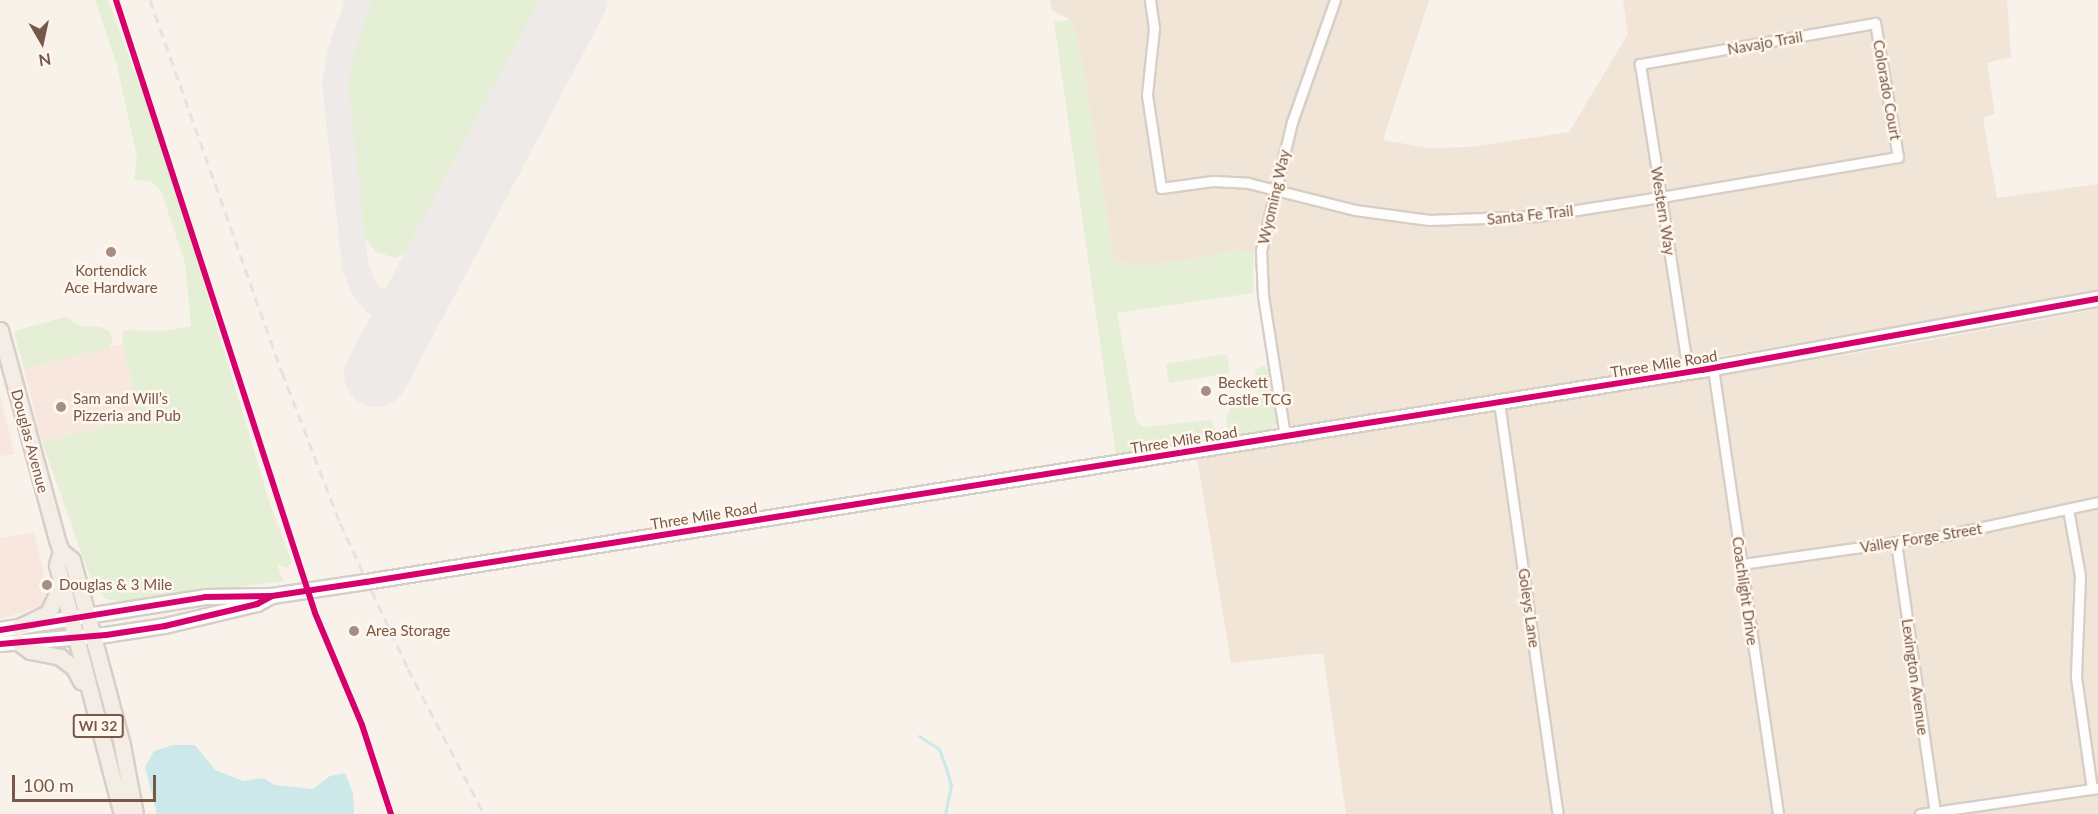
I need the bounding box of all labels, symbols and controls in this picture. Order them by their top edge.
north arrow [12,12,72,72]
street label: Navajo Trail [1726,27,1804,59]
street label: Colorado Court [1869,38,1905,142]
text: N [37,50,52,71]
street label: Wyoming Way [1254,148,1294,246]
street label: Western Way [1647,165,1679,257]
street label: Santa Fe Trail [1486,201,1574,229]
marker: Kortendick Ace Hardware [104,245,118,259]
place label: Kortendick Ace Hardware [64,261,158,296]
street label: Three Mile Road [1609,347,1719,381]
place label: Beckett Castle TCG [1218,373,1292,408]
marker: Beckett Castle TCG [1199,384,1213,398]
street label: Douglas Avenue [7,387,53,495]
place label: Sam and Will’s Pizzeria and Pub [73,389,181,424]
marker: Sam and Will’s Pizzeria and Pub [54,400,68,414]
street label: Three Mile Road [1129,423,1239,457]
street label: Three Mile Road [649,499,759,533]
street label: Valley Forge Street [1859,519,1983,557]
street label: Coachlight Drive [1728,536,1762,646]
street label: Goleys Lane [1515,567,1543,649]
place label: Douglas & 3 Mile [59,576,172,594]
marker: Douglas & 3 Mile [40,578,54,592]
street label: Lexington Avenue [1898,617,1932,737]
place label: Area Storage [366,622,451,640]
marker: Area Storage [347,624,361,638]
road number: WI 32 [72,715,124,737]
scale bar [15,763,159,801]
text: 100 m [23,774,74,796]

